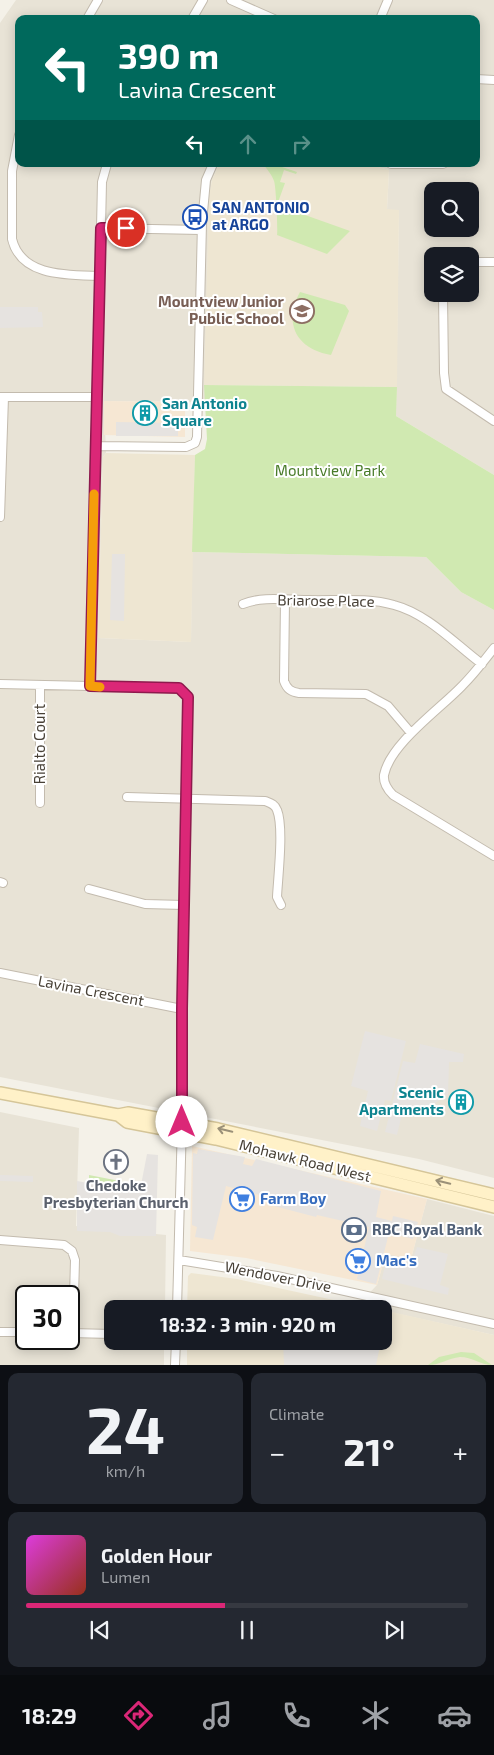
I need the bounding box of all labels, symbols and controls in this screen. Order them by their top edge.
text: 390 m [118,34,219,76]
icon: left [35,35,100,100]
text: Lavina Crescent [118,76,276,102]
icon: left [181,130,209,158]
icon: ahead [234,130,262,158]
icon: right [287,130,315,158]
map controls [424,182,479,302]
button: search [424,182,479,237]
place label: SAN ANTONIO at ARGO [212,198,310,233]
bus stop icon: SAN ANTONIO at ARGO [182,204,208,230]
pin [105,207,147,249]
icon: arrive [112,214,140,242]
button: layers [424,247,479,302]
place label: Mountview Junior Public School [158,292,285,327]
school or university icon: Mountview Junior Public School [289,298,315,324]
place label: San Antonio Square [162,394,247,429]
building icon: San Antonio Square [132,400,158,426]
park label: Mountview Park [275,461,386,479]
street label: Briarose Place [277,590,375,610]
street label: Rialto Court [30,703,48,784]
street label: Lavina Crescent [37,971,146,1009]
place label: Scenic Apartments [359,1083,444,1118]
building icon: Scenic Apartments [448,1089,474,1115]
position arrow [155,1095,207,1147]
one-way arrow [217,1125,233,1134]
street label: Mohawk Road West [238,1135,373,1185]
church icon: Chedoke Presbyterian Church [103,1149,129,1175]
place label: Chedoke Presbyterian Church [44,1176,188,1212]
one-way arrow [436,1177,452,1187]
supermarket icon: Farm Boy [229,1186,255,1212]
place label: Farm Boy [260,1189,327,1208]
bank icon: RBC Royal Bank [341,1217,367,1243]
place label: RBC Royal Bank [372,1220,483,1239]
supermarket icon: Mac's [345,1248,371,1274]
place label: Mac's [376,1251,417,1269]
street label: Wendover Drive [223,1257,333,1295]
speed limit sign: 30 [15,1285,80,1350]
text: 18:32 · 3 min · 920 m [160,1313,336,1336]
text: 24 [86,1389,165,1467]
text: Climate [269,1404,324,1423]
text: 21° [343,1428,395,1474]
text: − [269,1435,285,1469]
text: + [453,1435,468,1469]
text: km/h [106,1461,145,1480]
text: Golden Hour [101,1544,212,1567]
text: Lumen [101,1567,150,1586]
icon: previous [86,1616,114,1644]
icon: pause [233,1616,261,1644]
icon: next [380,1616,408,1644]
icon: directions [121,1698,156,1733]
icon: music [200,1698,235,1733]
icon: phone [279,1698,314,1733]
icon: climate [358,1698,393,1733]
icon: car [437,1698,472,1733]
text: 18:29 [22,1702,77,1728]

